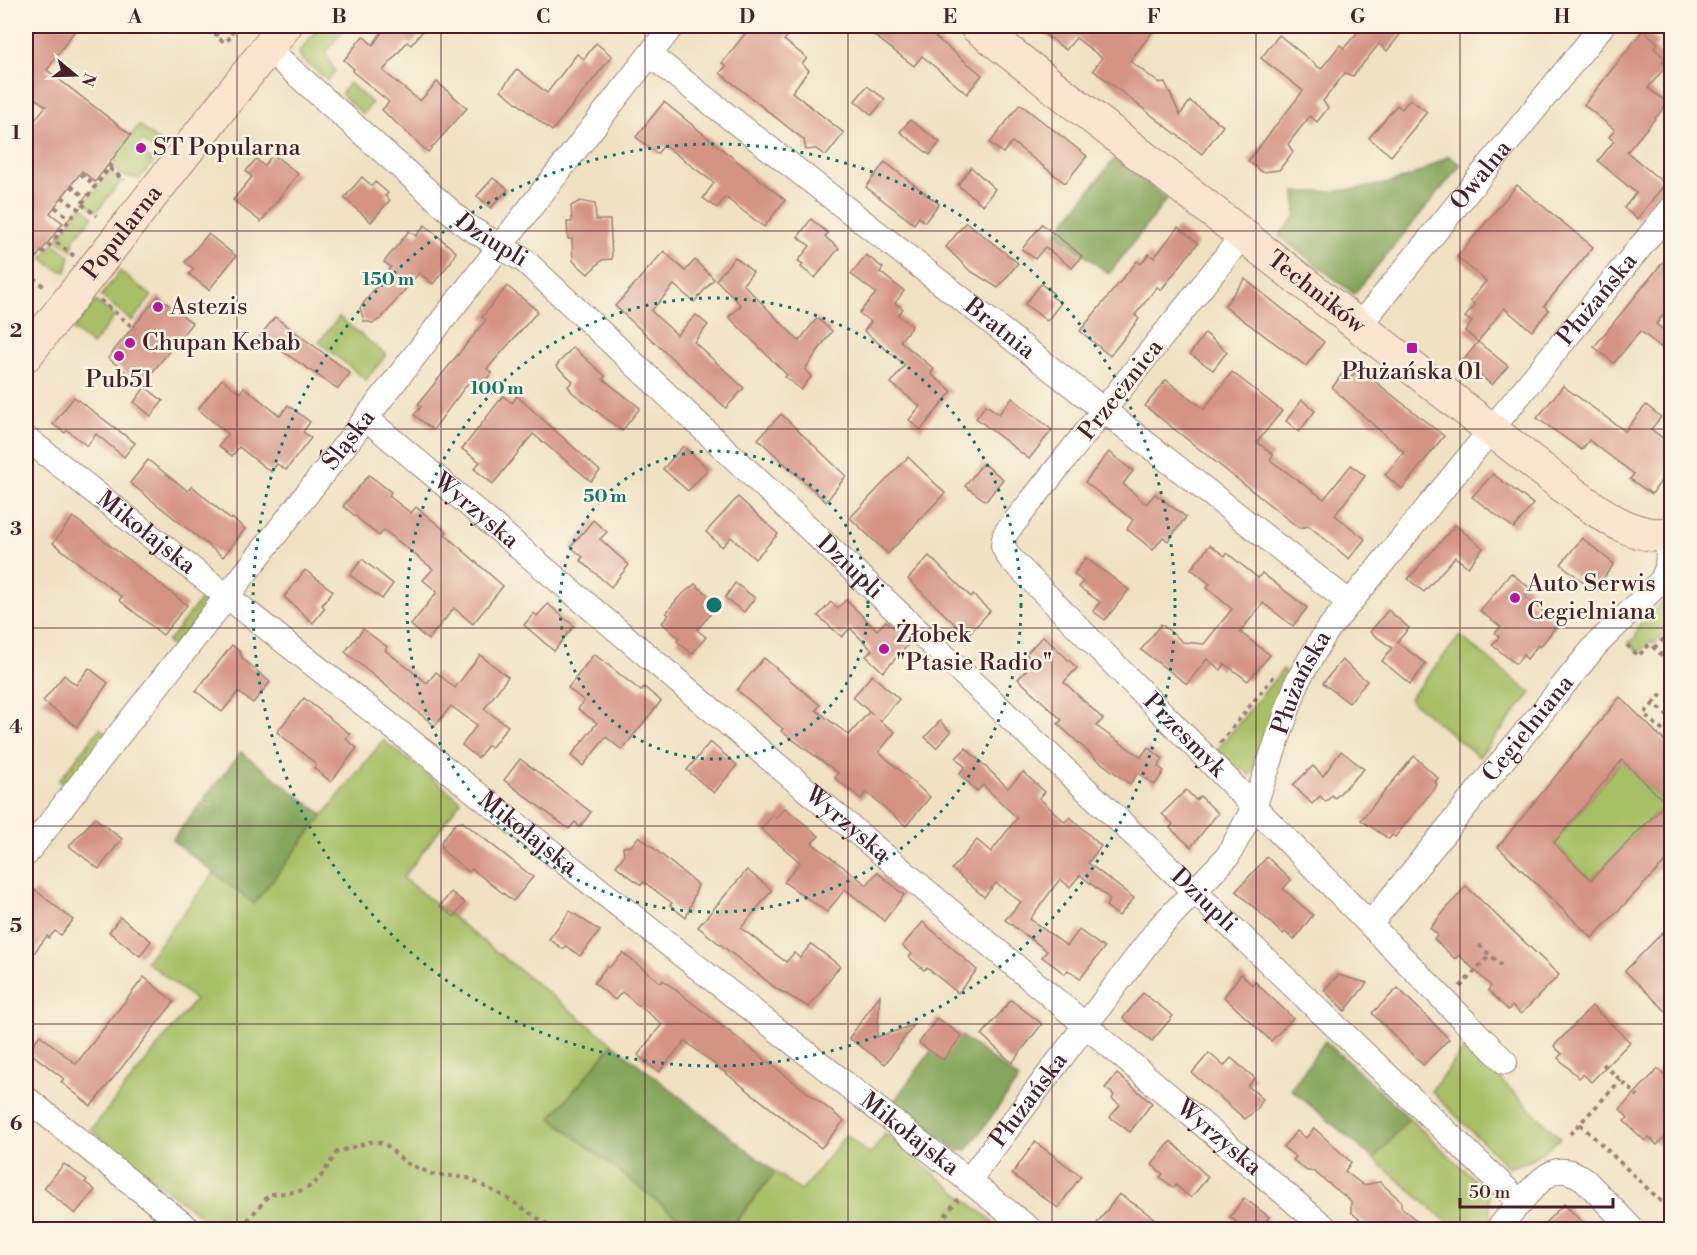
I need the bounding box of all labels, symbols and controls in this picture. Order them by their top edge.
text: A [127,5,143,30]
text: B [331,5,347,30]
text: C [536,5,550,30]
text: D [739,5,755,30]
text: E [943,5,957,30]
text: F [1147,5,1161,30]
text: G [1350,5,1366,30]
text: H [1554,5,1571,30]
north arrow [45,45,105,105]
text: N [77,70,100,89]
text: 1 [11,121,21,146]
place label: ST Popularna [153,133,301,163]
street label: Owalna [1444,134,1519,216]
marker: ST Popularna [134,141,148,155]
street label: Popularna [76,178,170,286]
street label: Dziupli [448,207,533,274]
street label: Techników [1261,244,1373,341]
street label: Płużańska [1551,246,1645,352]
text: 150 m [362,268,415,291]
street label: Bratnia [957,291,1042,366]
place label: Astezis [169,292,248,322]
marker: Astezis [151,300,165,314]
text: 2 [10,319,22,344]
place label: Chupan Kebab [142,328,301,358]
street label: Przecznica [1072,333,1170,447]
marker: Chupan Kebab [123,336,137,350]
marker: Płużańska 01 [1405,341,1419,355]
marker: Pub51 [112,349,126,363]
place label: Płużańska 01 [1341,357,1483,387]
place label: Pub51 [85,365,153,395]
text: 100 m [470,377,524,400]
street label: Śląska [314,403,383,477]
street label: Wyrzyska [426,466,526,556]
street label: Mikołajska [91,484,202,581]
text: 50 m [583,485,627,508]
text: 3 [10,517,22,542]
street label: Dziupli [810,529,890,606]
place label: Auto Serwis Cegielniana [1526,569,1657,627]
marker: Auto Serwis Cegielniana [1508,591,1522,605]
centre of rings [704,595,724,615]
place label: Żłobek "Ptasie Radio" [896,619,1052,678]
street label: Płużańska [1265,625,1339,739]
marker: Żłobek "Ptasie Radio" [877,642,891,656]
street label: Cegielniana [1476,668,1581,788]
street label: Przesmyk [1136,687,1233,785]
text: 4 [9,715,23,740]
street label: Wyrzyska [798,779,897,869]
street label: Mikołajska [472,785,584,882]
street label: Dziupli [1164,862,1243,939]
text: 5 [10,914,22,939]
street label: Płużańska [984,1046,1075,1154]
street label: Mikołajska [854,1086,966,1183]
street label: Wyrzyska [1169,1093,1268,1183]
text: 6 [10,1112,23,1137]
scale bar [1460,1171,1613,1209]
text: 50 m [1469,1181,1511,1204]

